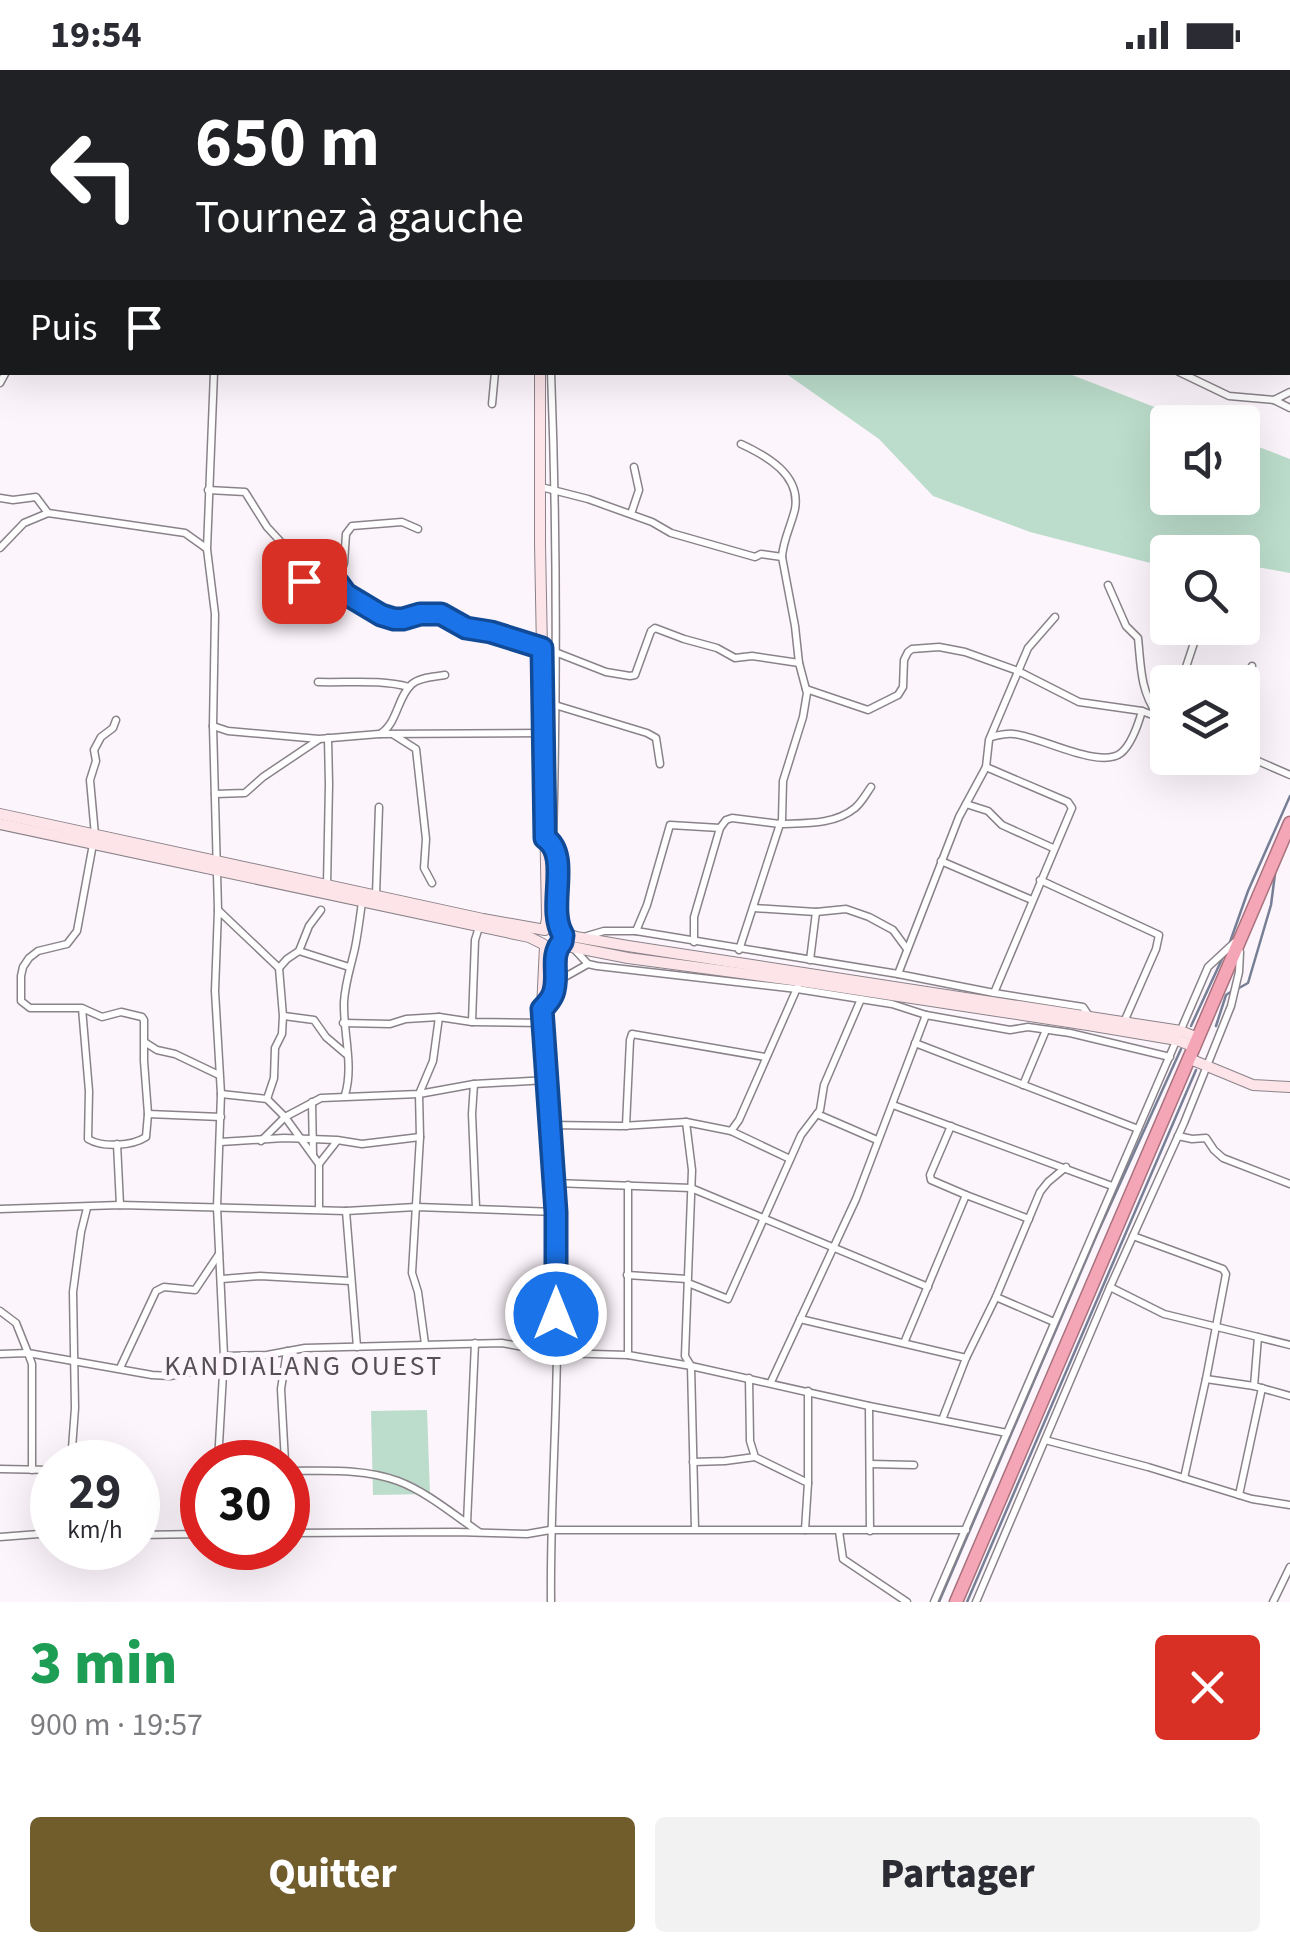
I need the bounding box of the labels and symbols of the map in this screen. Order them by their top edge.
pin [262,539,347,624]
position arrow [504,1262,608,1366]
district label: KANDIALANG OUEST [164,1346,444,1386]
speed limit sign: 30 [180,1440,310,1570]

